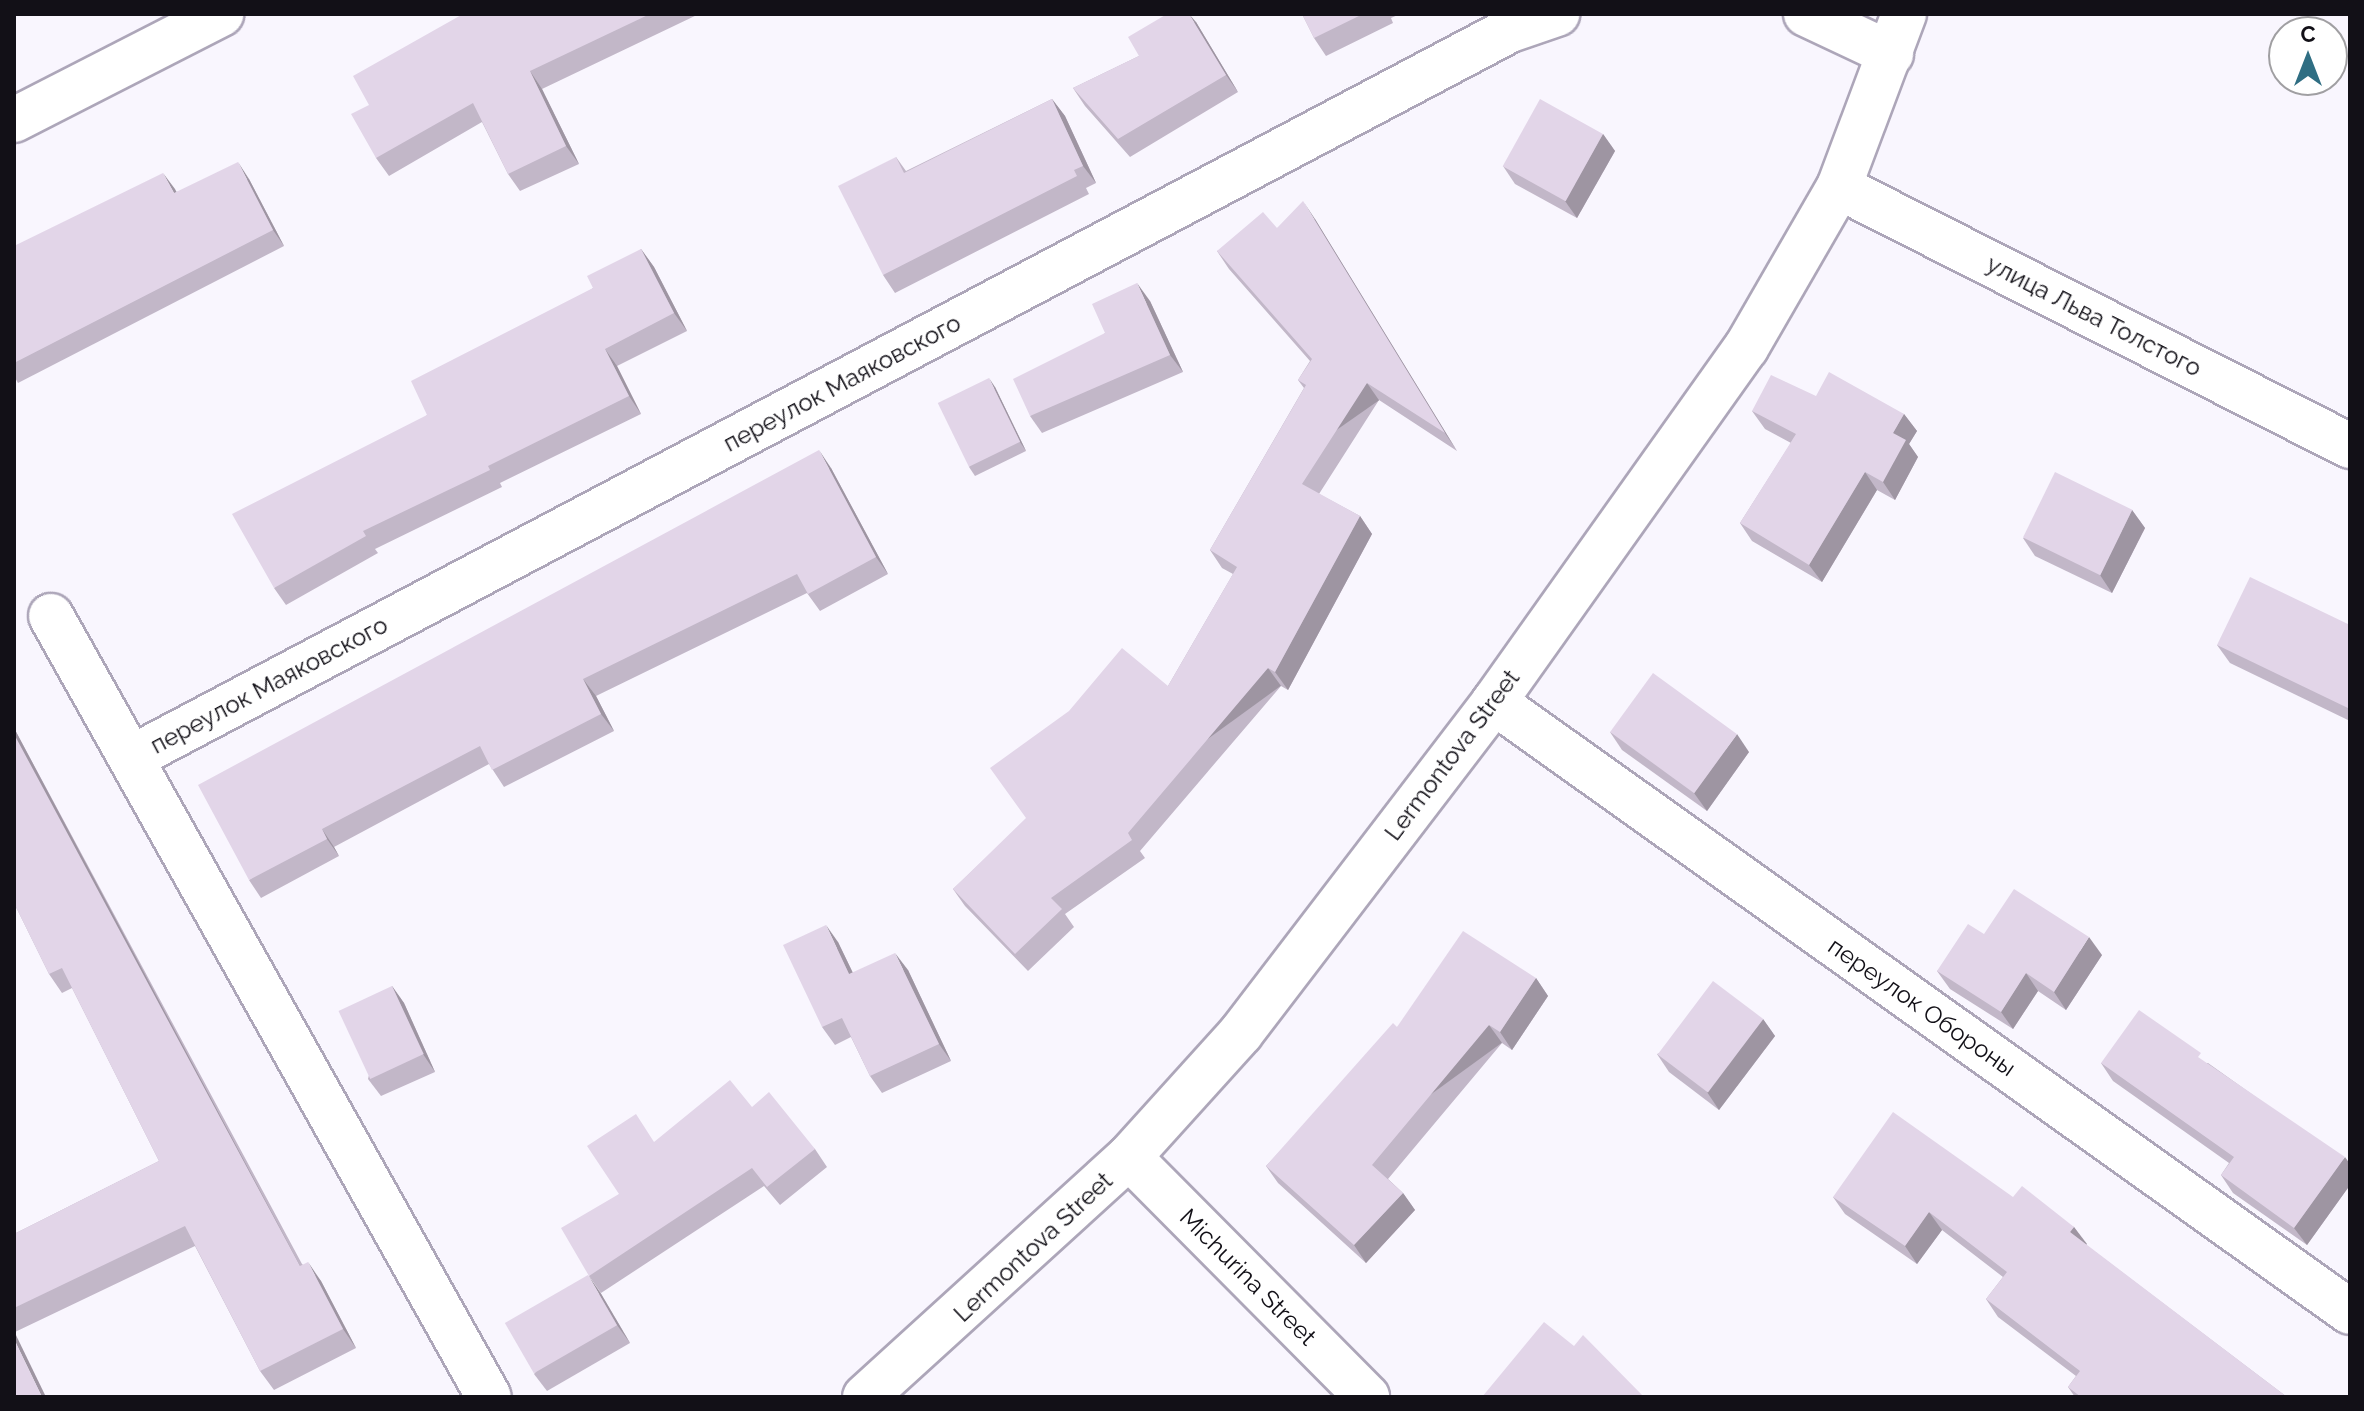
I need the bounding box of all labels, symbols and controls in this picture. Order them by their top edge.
north arrow [2268,16,2348,96]
text: С [2300,21,2316,47]
street label: улица Льва Толстого [1981,249,2207,383]
street label: переулок Маяковского [718,308,966,458]
street label: переулок Маяковского [145,610,393,760]
street label: Lermontova Street [1378,664,1526,846]
street label: переулок Обороны [1823,932,2021,1082]
street label: Lermontova Street [948,1166,1118,1328]
street label: Michurina Street [1174,1203,1322,1351]

